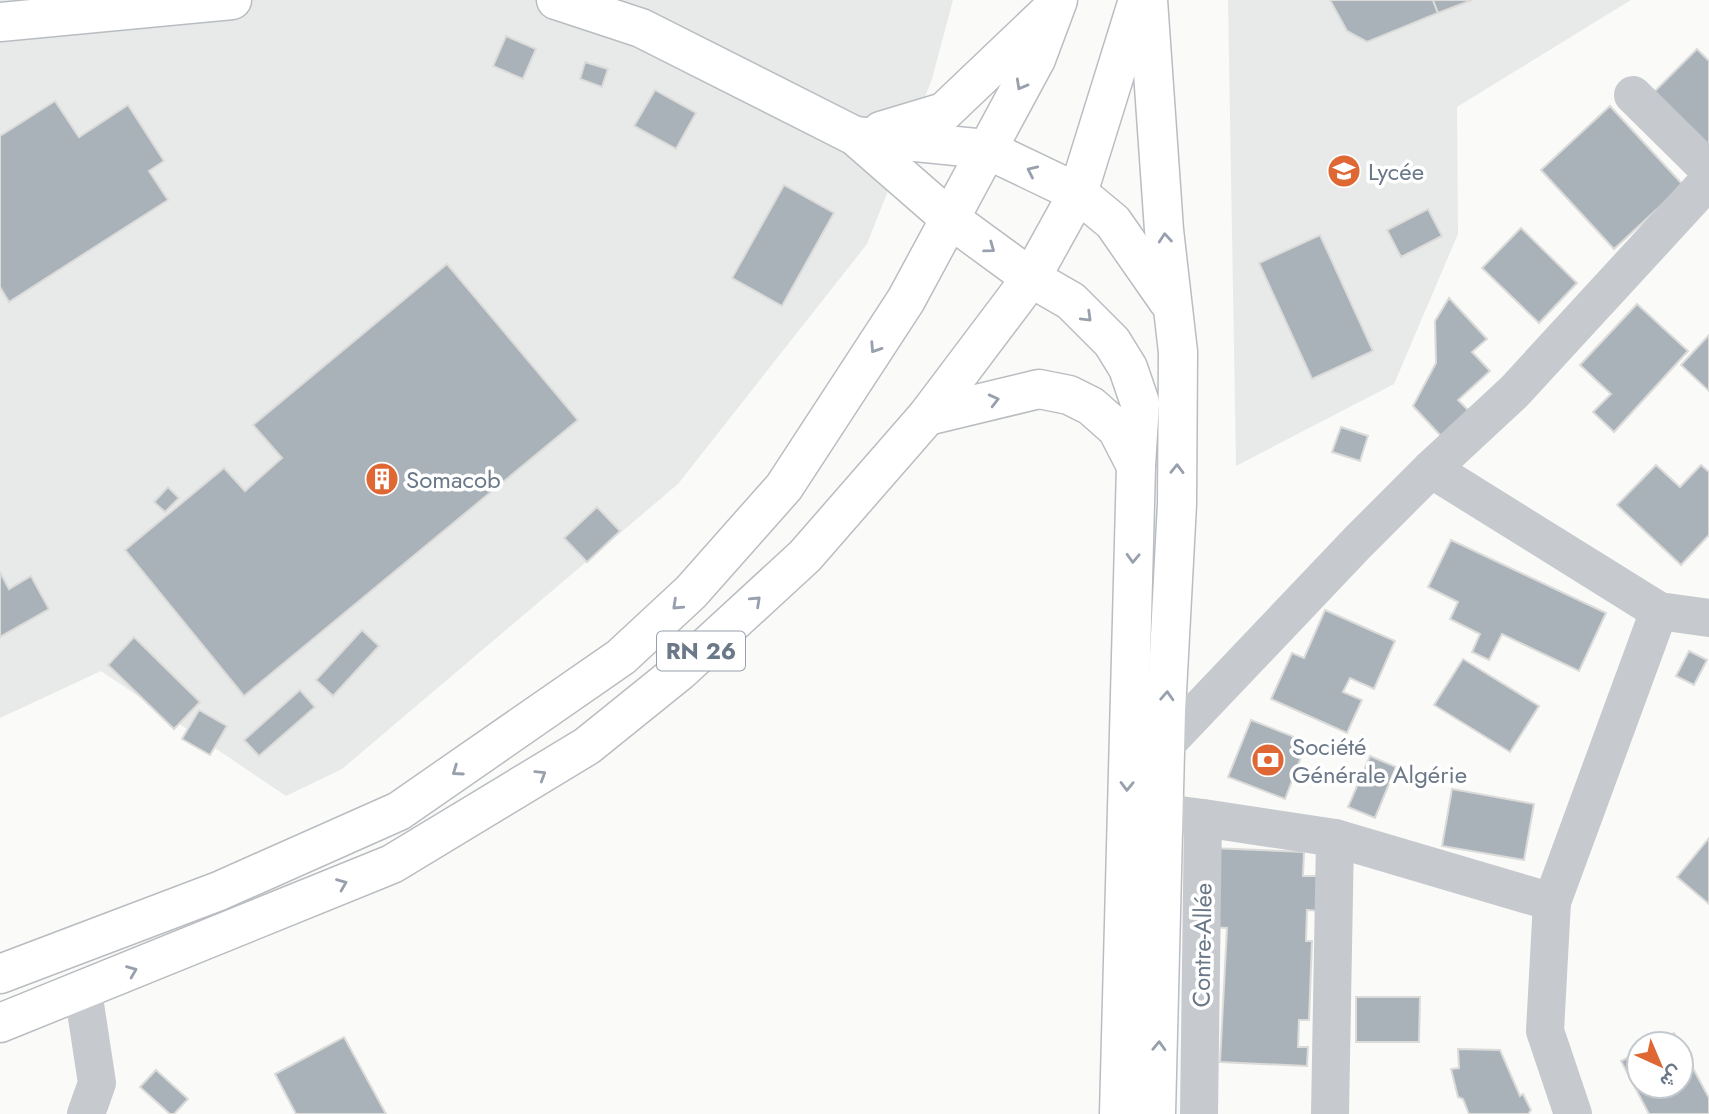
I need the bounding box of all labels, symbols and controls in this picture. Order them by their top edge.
one-way arrow [1016,78,1029,90]
school or university icon: Lycée [1325,152,1363,190]
place label: Lycée [1368,154,1424,189]
one-way arrow [1027,166,1039,180]
one-way arrow [1157,232,1172,244]
one-way arrow [982,240,995,252]
one-way arrow [1079,308,1092,321]
one-way arrow [871,340,883,353]
one-way arrow [988,394,1000,408]
building icon: Somacob [363,460,401,498]
place label: Somacob [406,462,501,497]
one-way arrow [1169,463,1185,473]
one-way arrow [1125,553,1140,564]
one-way arrow [672,596,685,609]
one-way arrow [748,597,761,610]
road number: RN 26 [657,632,745,670]
one-way arrow [1159,690,1174,701]
place label: Société Générale Algérie [1292,729,1467,792]
bank icon: Société Générale Algérie [1249,741,1287,779]
one-way arrow [452,763,465,775]
one-way arrow [533,770,546,783]
one-way arrow [1119,781,1135,791]
one-way arrow [336,879,348,893]
street label: Contre-Allée [1183,882,1221,1008]
one-way arrow [125,965,137,979]
north arrow [1625,1030,1695,1100]
one-way arrow [1151,1040,1166,1051]
text: ش [1654,1059,1689,1095]

